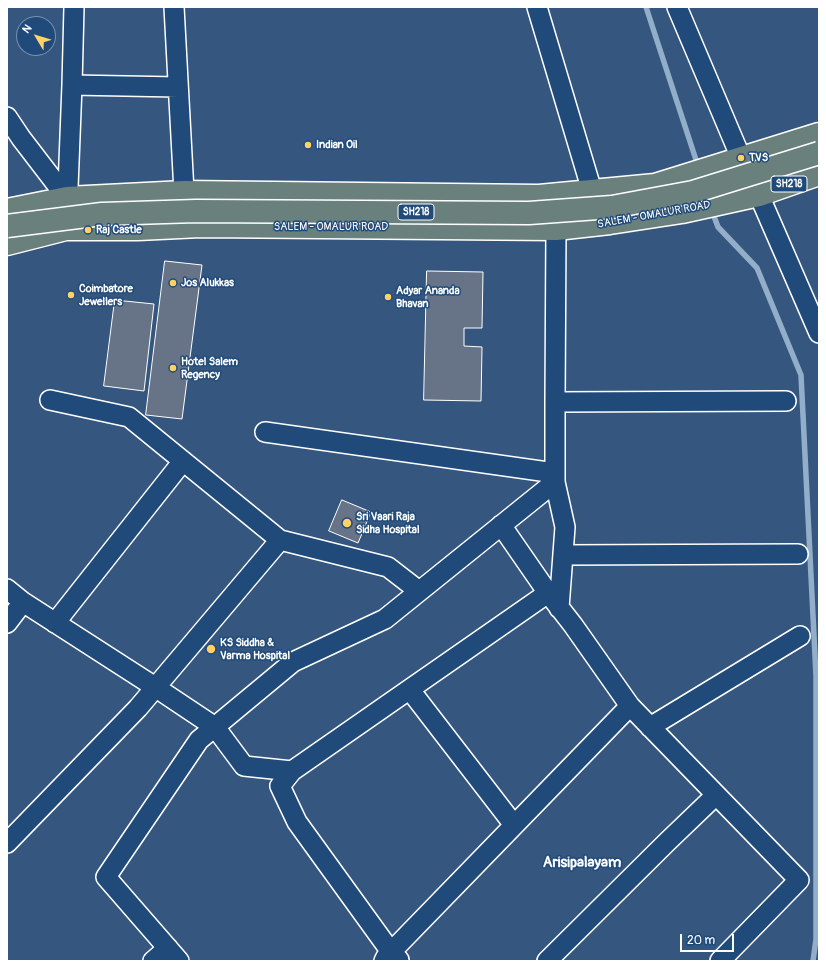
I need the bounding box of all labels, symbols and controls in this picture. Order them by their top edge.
north arrow [16,16,56,56]
text: N [20,22,34,36]
place label: Indian Oil [316,138,358,152]
marker: Indian Oil [303,140,313,150]
place label: TVS [749,151,768,165]
marker: TVS [736,153,746,163]
road number: SH218 [771,176,807,192]
street label: SALEM - OMALUR ROAD [596,199,712,231]
road number: SH218 [398,204,434,220]
street label: SALEM - OMALUR ROAD [274,220,388,234]
place label: Raj Castle [96,223,142,237]
marker: Raj Castle [83,225,93,235]
place label: Jos Alukkas [181,276,234,290]
marker: Jos Alukkas [168,278,178,288]
place label: Coimbatore Jewellers [79,282,133,308]
place label: Adyar Ananda Bhavan [396,284,460,310]
marker: Coimbatore Jewellers [66,290,76,300]
marker: Adyar Ananda Bhavan [383,292,393,302]
place label: Hotel Salem Regency [181,355,238,381]
marker: Hotel Salem Regency [168,363,178,373]
place label: Sri Vaari Raja Sidha Hospital [356,510,420,536]
marker: Sri Vaari Raja Sidha Hospital [341,517,353,529]
place label: KS Siddha & Varma Hospital [220,636,290,662]
marker: KS Siddha & Varma Hospital [205,643,217,655]
district label: Arisipalayam [543,854,621,872]
scale bar [682,926,736,952]
text: 20 m [687,933,715,948]

